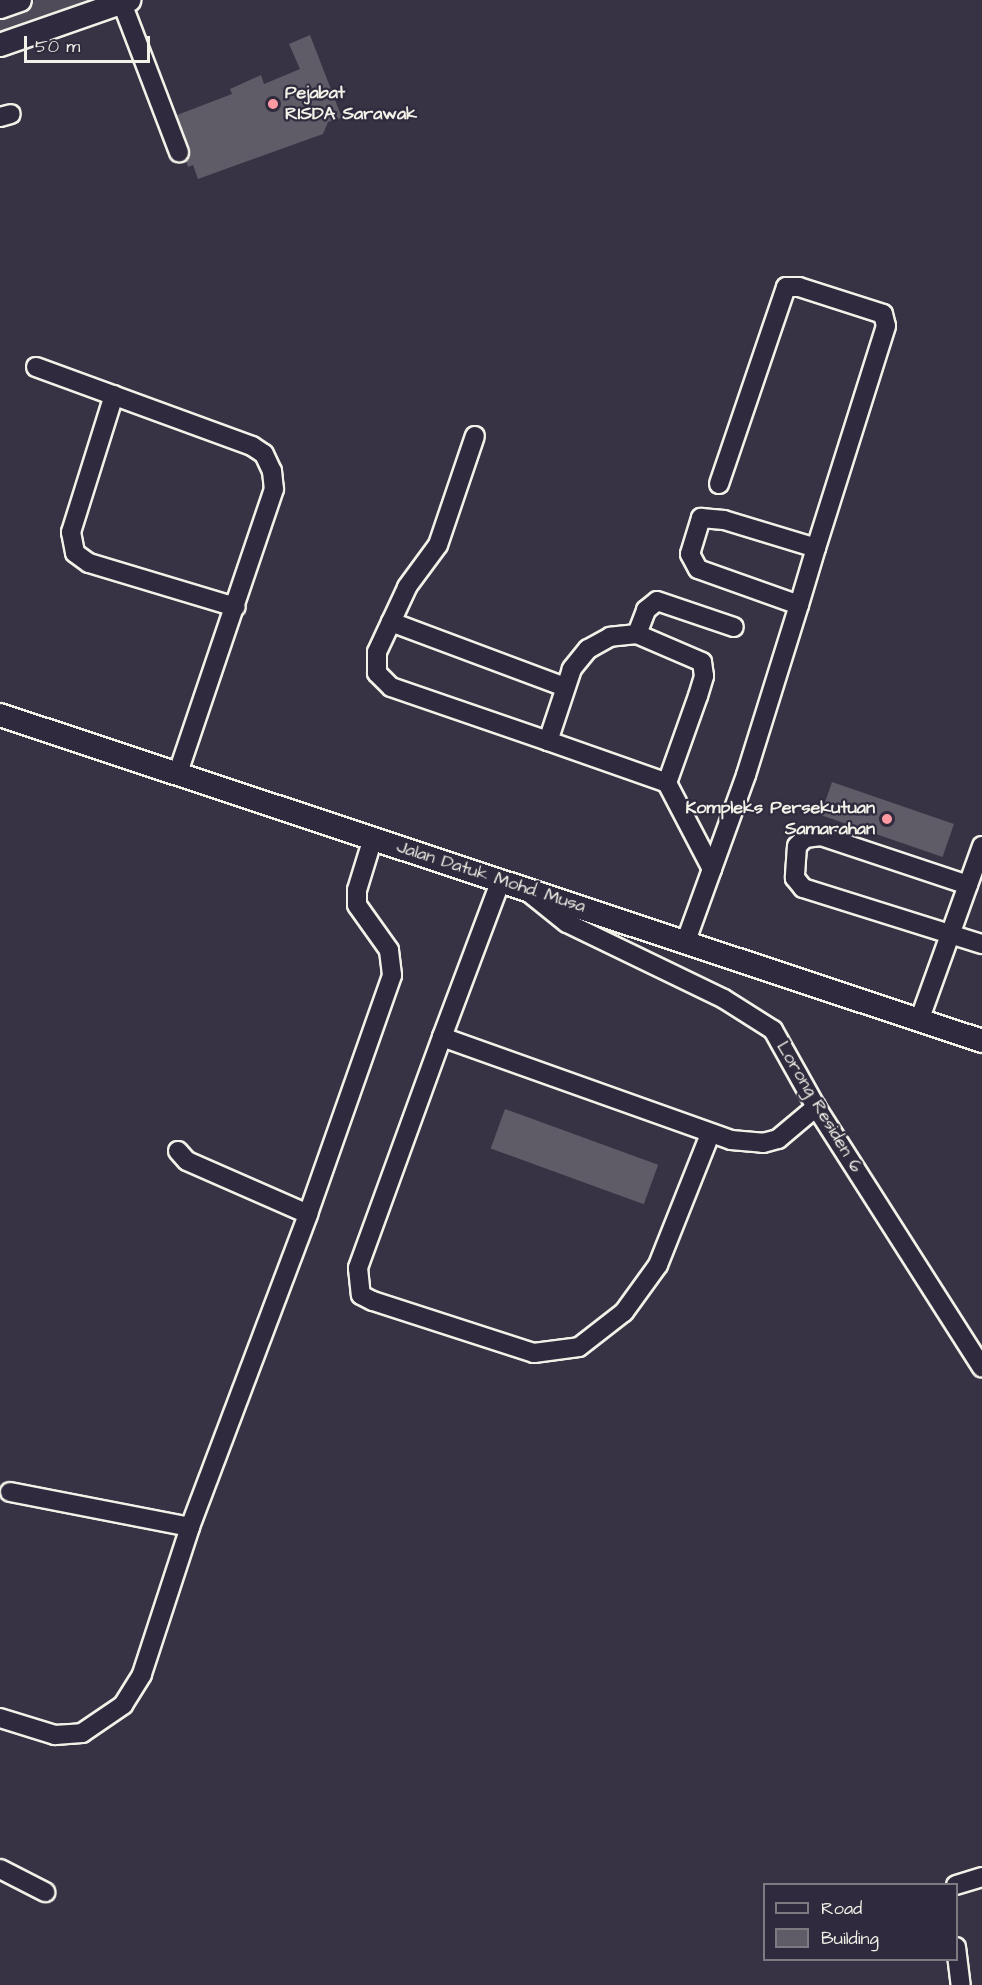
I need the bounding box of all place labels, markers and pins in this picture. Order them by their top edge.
place label: Pejabat RISDA Sarawak [285,83,417,125]
marker: Pejabat RISDA Sarawak [266,97,280,111]
place label: Kompleks Persekutuan Samarahan [685,798,875,840]
marker: Kompleks Persekutuan Samarahan [880,812,894,826]

